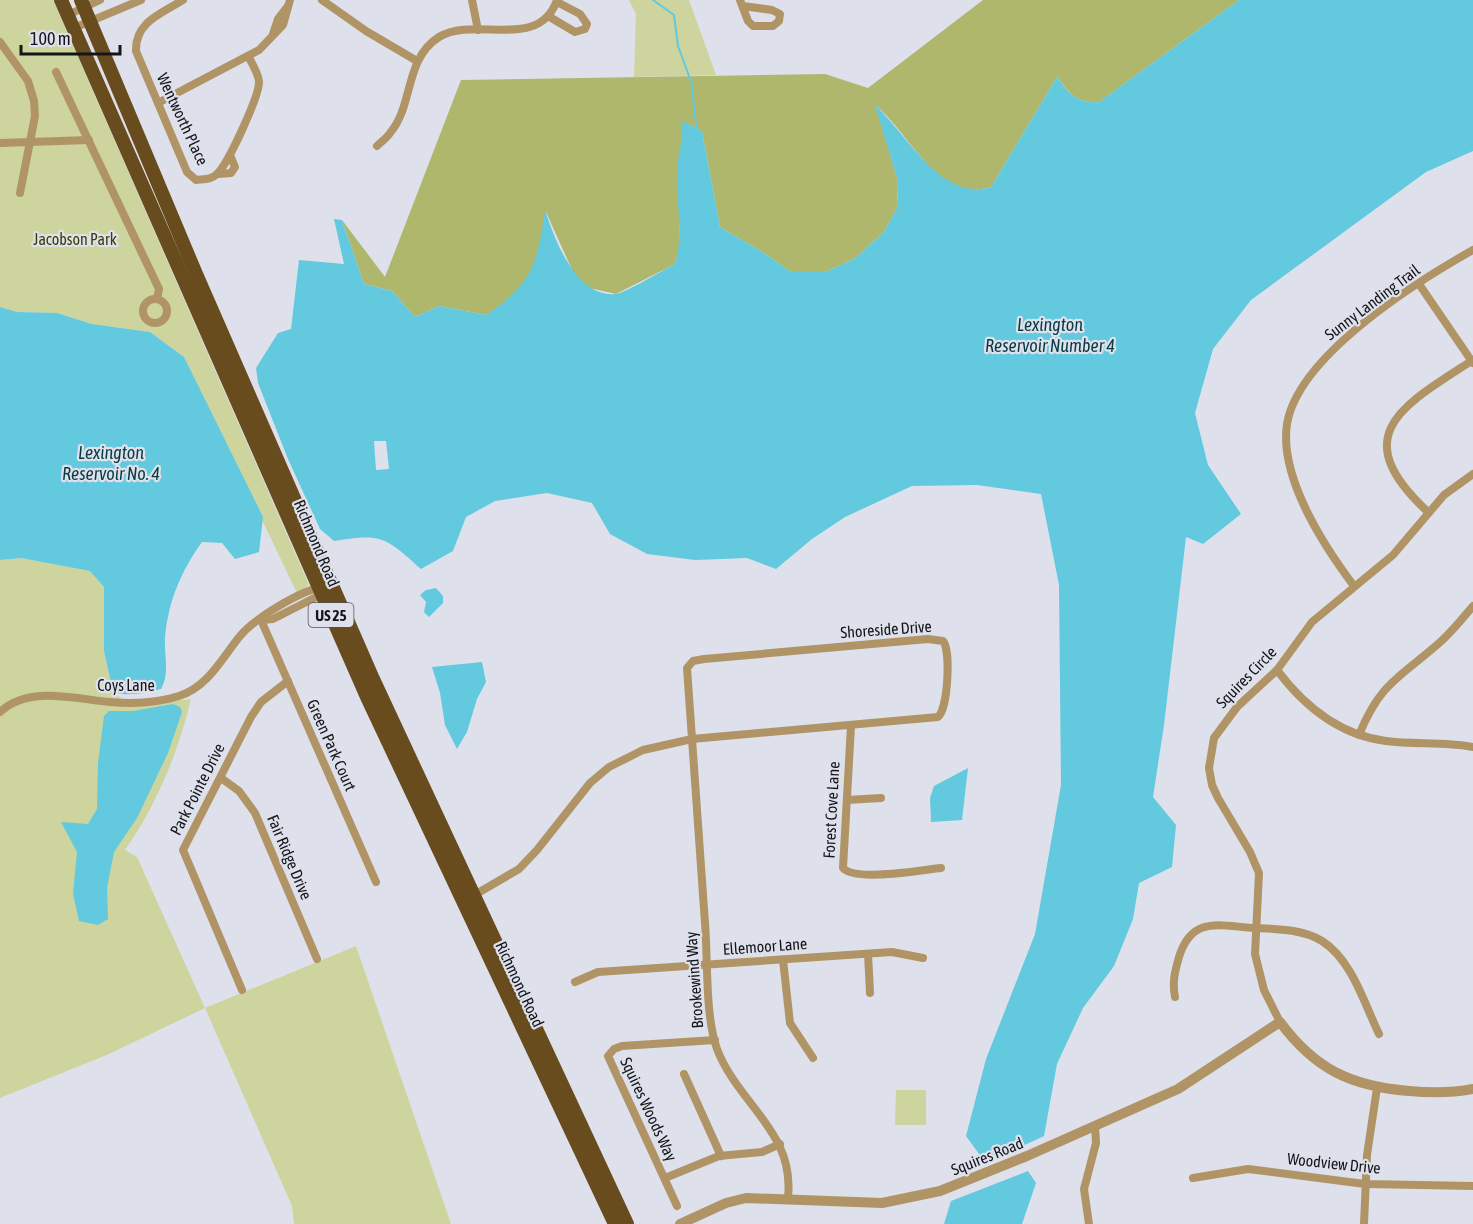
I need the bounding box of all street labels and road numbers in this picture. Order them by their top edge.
street label: Wentworth Place [154,70,212,168]
street label: Sunny Landing Trail [1321,260,1424,344]
street label: Richmond Road [291,497,343,589]
road number: US 25 [308,603,354,627]
street label: Shoreside Drive [840,617,932,641]
street label: Squires Circle [1212,643,1280,712]
street label: Coys Lane [97,676,155,695]
street label: Green Park Court [304,697,360,794]
street label: Park Pointe Drive [166,740,228,838]
street label: Forest Cove Lane [819,761,843,859]
street label: Fair Ridge Drive [263,812,316,903]
street label: Brookewind Way [682,930,707,1029]
street label: Ellemoor Lane [722,934,808,958]
street label: Richmond Road [492,938,548,1030]
street label: Squires Woods Way [616,1054,681,1164]
street label: Squires Road [948,1133,1026,1180]
street label: Woodview Drive [1286,1149,1382,1177]

